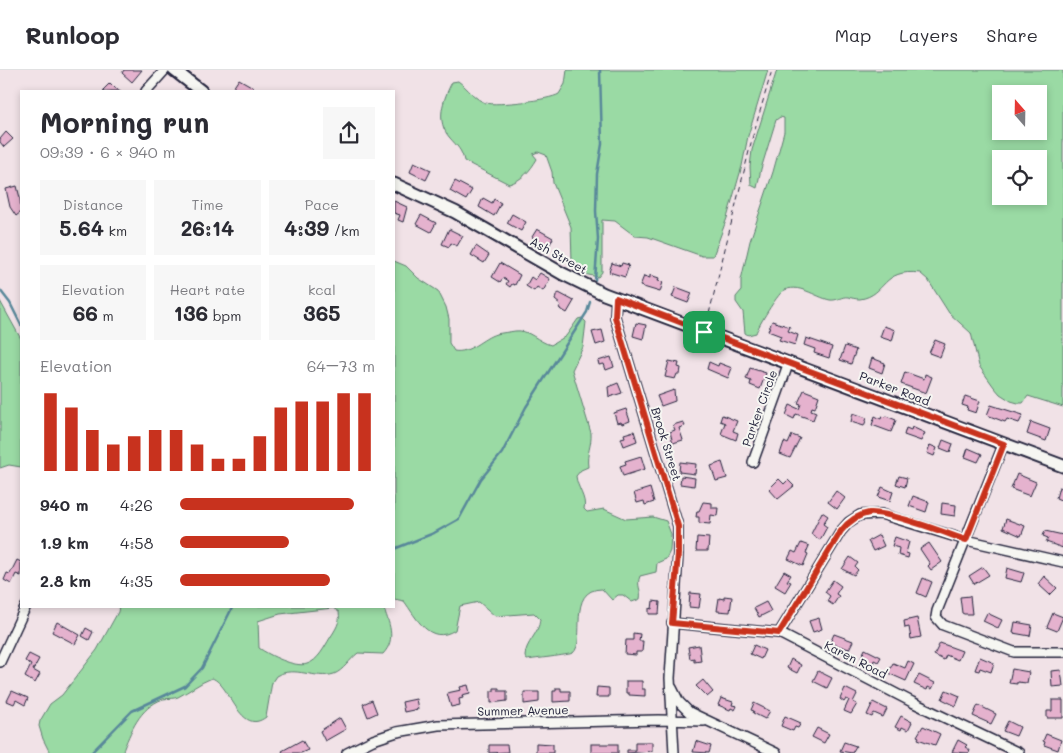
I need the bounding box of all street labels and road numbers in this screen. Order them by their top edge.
street label: Ash Street [528,233,590,277]
street label: Parker Road [857,367,933,409]
street label: Parker Circle [738,368,780,448]
street label: Brook Street [648,405,686,483]
street label: Karen Road [822,636,891,682]
street label: Summer Avenue [477,701,569,719]

